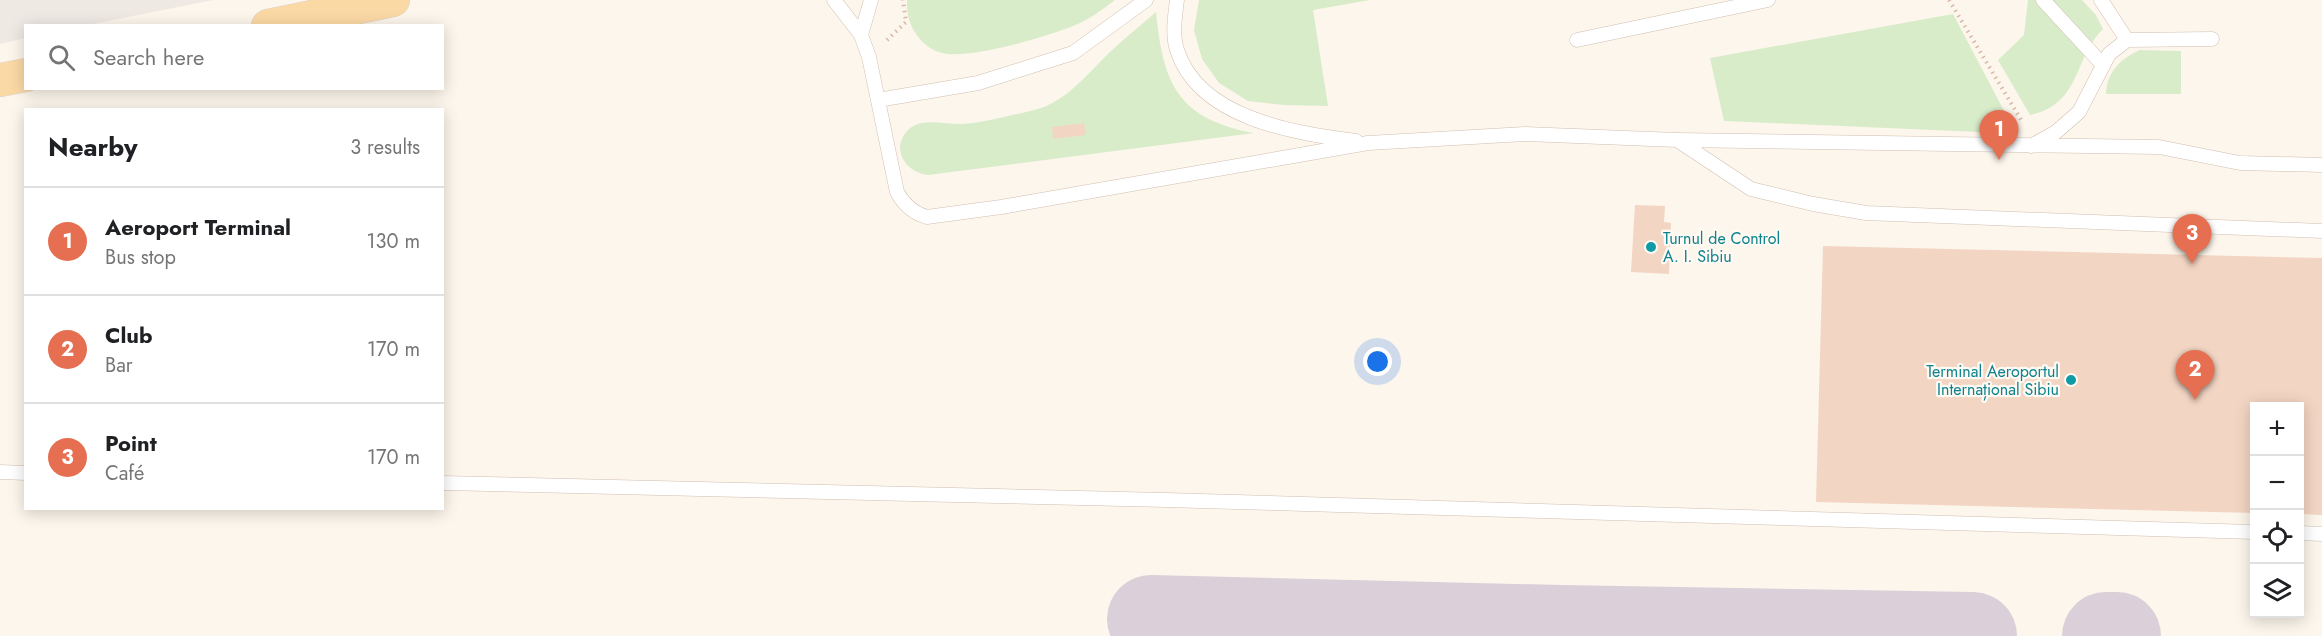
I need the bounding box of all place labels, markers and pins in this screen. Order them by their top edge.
pin: 1 [1980,110,2018,160]
pin: 3 [2172,214,2212,264]
place label: Turnul de Control A. I. Sibiu [1663,227,1780,268]
marker: Turnul de Control A. I. Sibiu [1644,240,1658,254]
pin: 2 [2176,350,2214,400]
place label: Terminal Aeroportul Internațional Sibiu [1926,360,2059,401]
marker: Terminal Aeroportul Internațional Sibiu [2064,373,2078,387]

